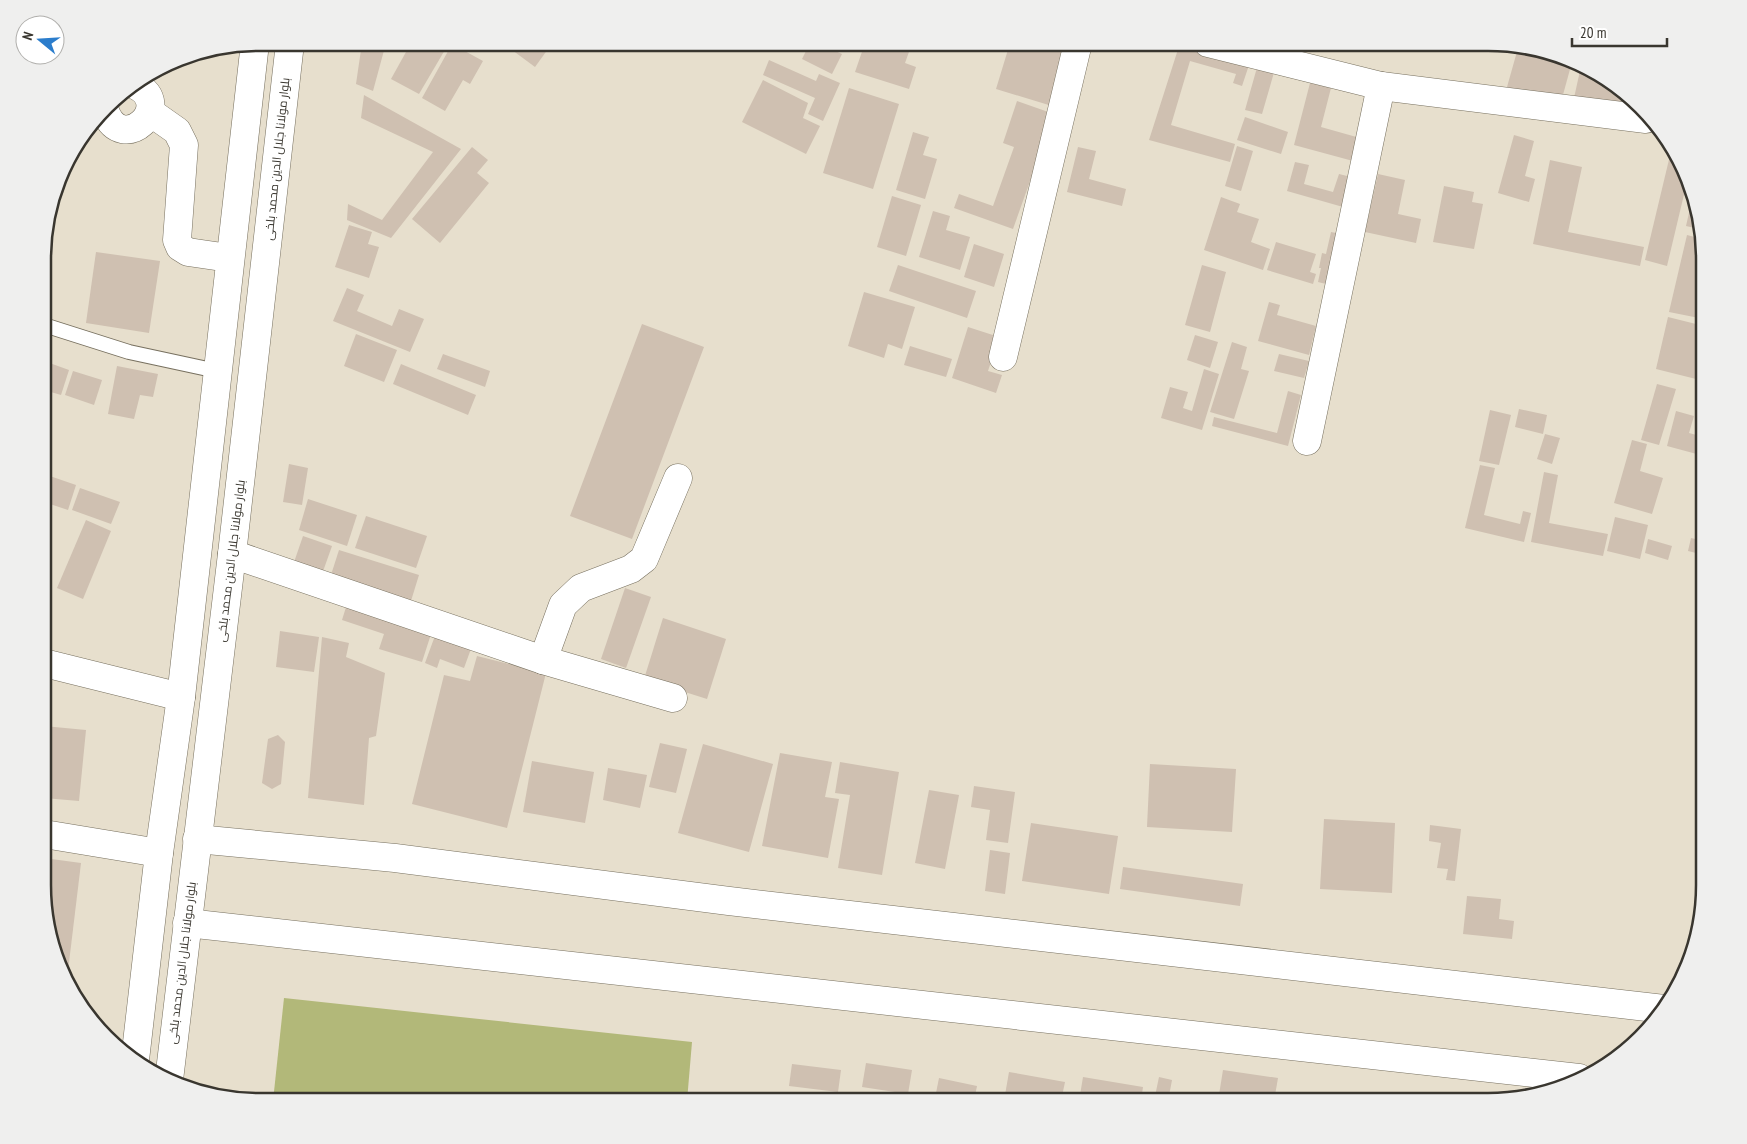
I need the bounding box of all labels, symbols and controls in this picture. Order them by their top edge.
north arrow [15,15,65,65]
scale bar [1572,15,1667,47]
text: 20 m [1580,23,1606,42]
text: N [18,30,37,42]
street label: بلوار مولانا جلال الدین محمد بلخی [260,77,293,241]
street label: بلوار مولانا جلال الدین محمد بلخی [213,479,248,643]
street label: بلوار مولانا جلال الدین محمد بلخی [164,881,199,1045]

